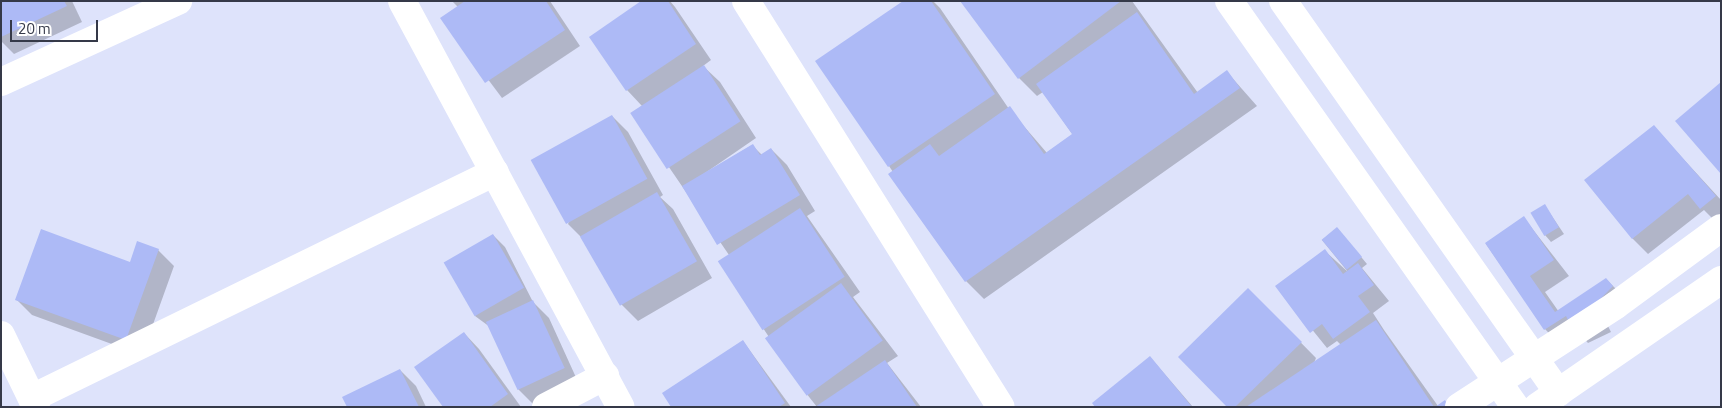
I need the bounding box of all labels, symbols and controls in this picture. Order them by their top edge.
scale bar [12,10,100,42]
text: 20 m [18,17,51,40]

